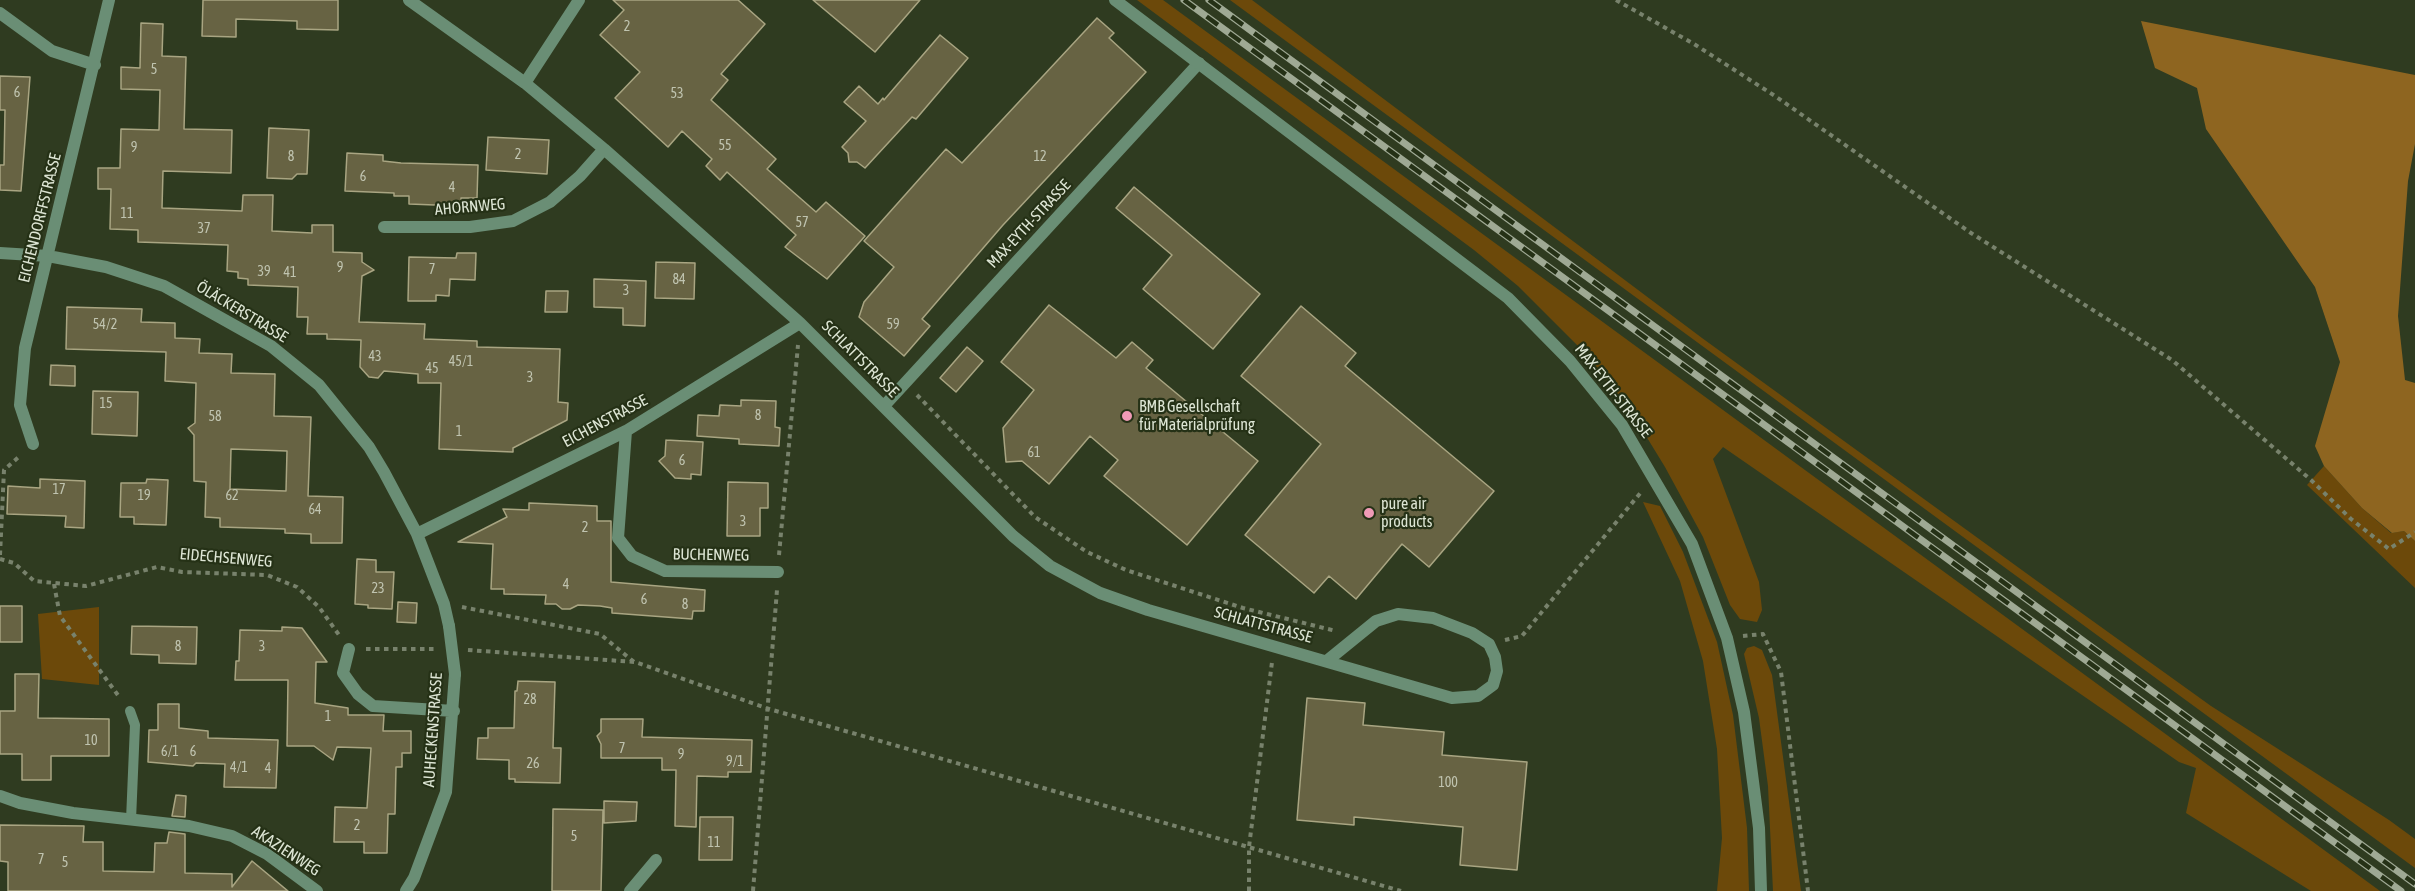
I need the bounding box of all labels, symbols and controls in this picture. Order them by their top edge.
house number: 2 [624,19,630,35]
house number: 5 [151,62,157,78]
house number: 6 [14,85,20,101]
house number: 53 [670,86,684,102]
house number: 55 [718,138,732,154]
house number: 9 [131,140,137,156]
house number: 2 [515,147,521,163]
house number: 8 [288,149,294,165]
house number: 12 [1033,149,1047,165]
street label: EICHENDORFFSTRASSE [15,151,65,285]
house number: 6 [360,169,366,185]
street label: MAX-EYTH-STRASSE [983,176,1075,272]
house number: 4 [449,180,455,196]
street label: AHORNWEG [434,194,506,220]
house number: 11 [120,206,134,222]
house number: 57 [795,215,809,231]
house number: 37 [197,221,211,237]
house number: 9 [337,260,343,276]
house number: 7 [429,262,435,278]
house number: 39 [257,264,271,280]
house number: 41 [283,265,297,281]
house number: 84 [672,272,686,288]
street label: ÖLÄCKERSTRASSE [193,277,291,347]
house number: 3 [623,283,629,299]
house number: 54/2 [93,317,117,333]
street label: SCHLATTSTRASSE [818,317,902,401]
house number: 59 [886,317,900,333]
street label: MAX-EYTH-STRASSE [1570,340,1656,442]
house number: 43 [368,349,382,365]
house number: 45/1 [449,354,473,370]
house number: 45 [425,361,439,377]
house number: 3 [527,370,533,386]
street label: EICHENSTRASSE [559,391,651,451]
house number: 15 [99,396,113,412]
place label: BMB Gesellschaft für Materialprüfung [1139,397,1255,435]
house number: 8 [755,408,761,424]
house number: 58 [208,409,222,425]
marker: BMB Gesellschaft für Materialprüfung [1120,409,1134,423]
house number: 1 [456,424,462,440]
house number: 61 [1027,445,1041,461]
house number: 6 [679,453,685,469]
house number: 17 [52,482,66,498]
house number: 19 [137,488,151,504]
house number: 62 [225,488,239,504]
place label: pure air products [1381,494,1432,532]
house number: 64 [308,502,322,518]
marker: pure air products [1362,506,1376,520]
house number: 3 [740,514,746,530]
house number: 2 [582,520,588,536]
street label: EIDECHSENWEG [179,544,273,572]
street label: BUCHENWEG [673,545,749,565]
house number: 4 [563,577,569,593]
house number: 23 [371,581,385,597]
house number: 6 [641,592,647,608]
house number: 8 [682,597,688,613]
street label: SCHLATTSTRASSE [1212,603,1314,647]
house number: 8 [175,639,181,655]
house number: 3 [259,639,265,655]
street label: AUHECKENSTRASSE [419,672,447,788]
house number: 28 [523,692,537,708]
house number: 1 [325,709,331,725]
house number: 10 [84,733,98,749]
house number: 7 [619,741,625,757]
house number: 6/1 [161,744,179,760]
house number: 6 [190,744,196,760]
house number: 9 [678,747,684,763]
house number: 9/1 [726,754,744,770]
house number: 26 [526,756,540,772]
house number: 4/1 [230,760,248,776]
house number: 4 [265,761,271,777]
house number: 100 [1438,775,1458,791]
house number: 2 [354,818,360,834]
street label: AKAZIENWEG [248,822,324,880]
house number: 5 [571,829,577,845]
house number: 11 [707,835,721,851]
house number: 7 [38,852,44,868]
house number: 5 [62,855,68,871]

